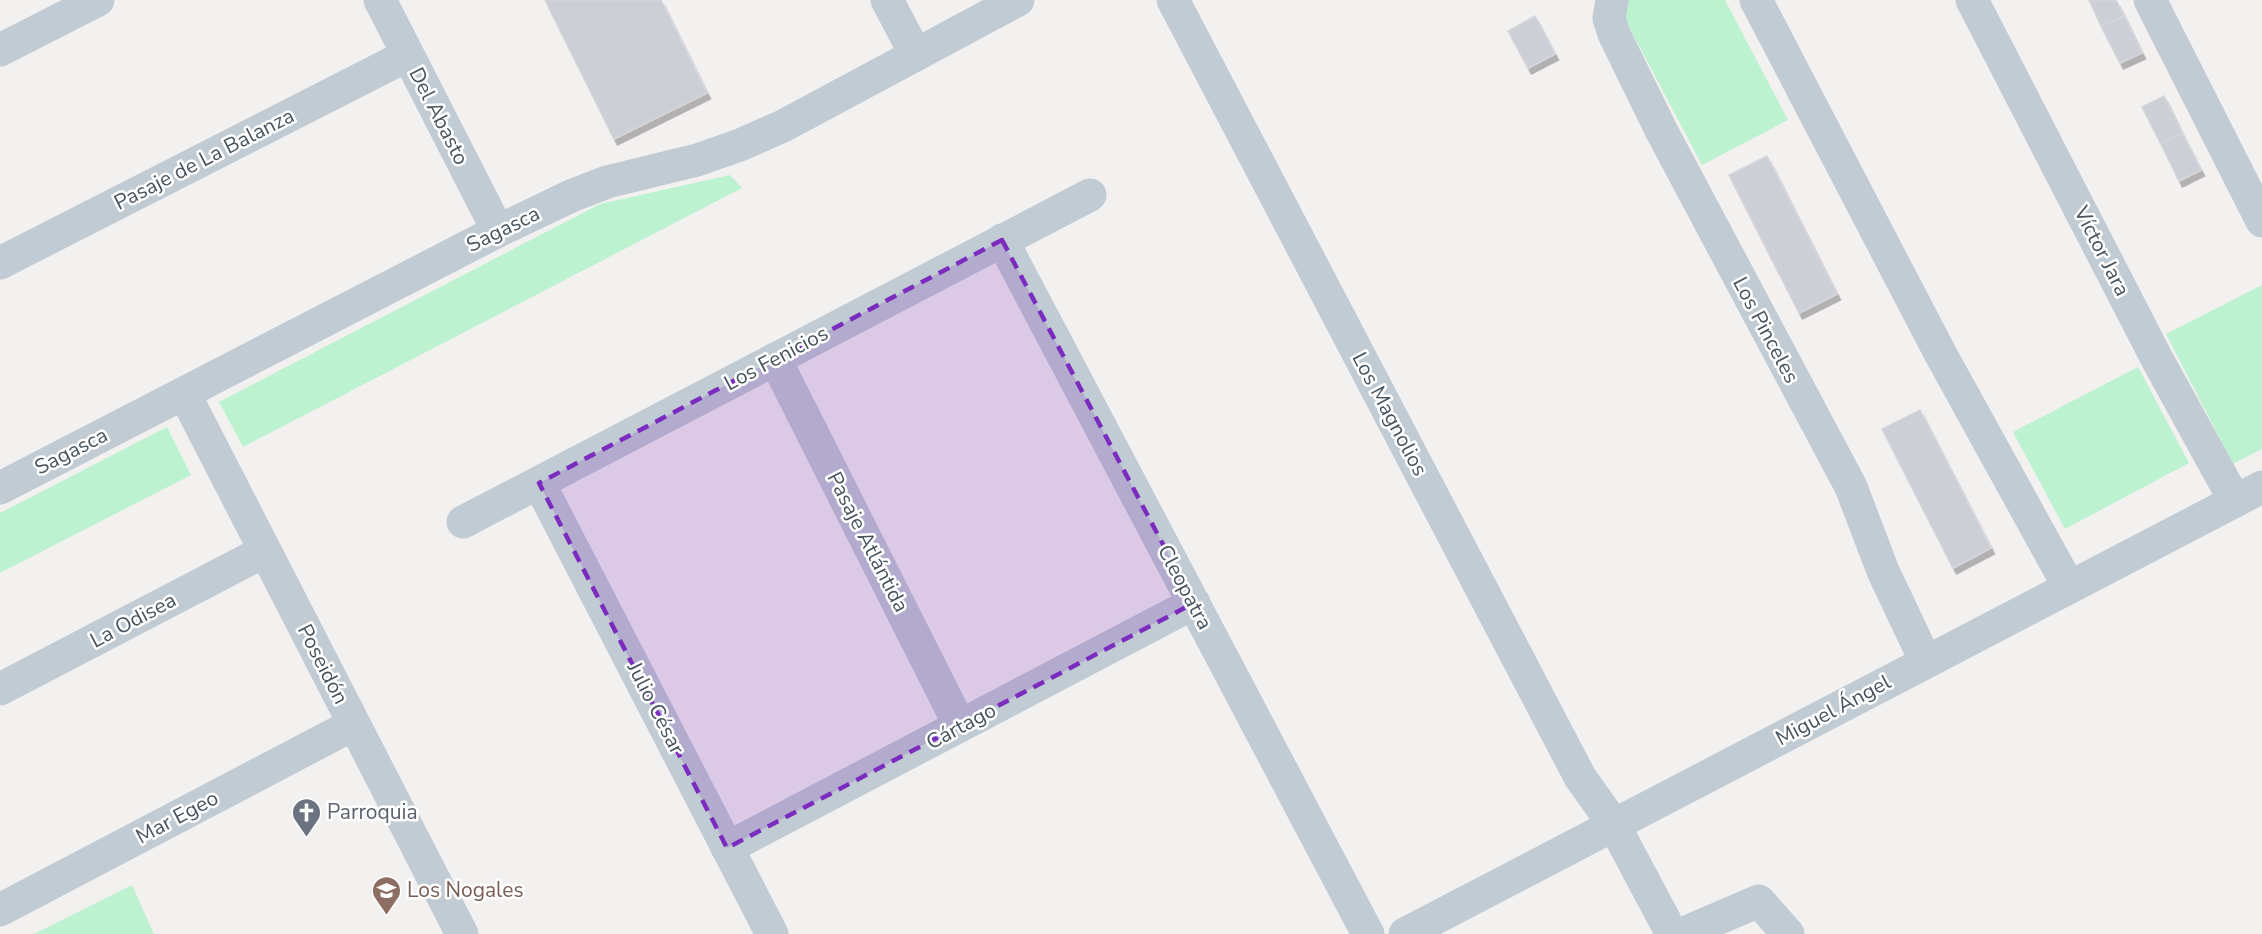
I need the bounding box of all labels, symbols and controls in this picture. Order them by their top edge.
street label: Del Abasto [402,62,476,170]
street label: Pasaje de La Balanza [109,101,299,217]
street label: Sagasca [462,199,544,259]
street label: Víctor Jara [2067,200,2137,301]
street label: Los Pinceles [1726,272,1806,388]
street label: Los Fenicios [719,319,833,397]
street label: Los Magnolios [1346,347,1434,481]
street label: Sagasca [30,421,112,481]
street label: Pasaje Atlántida [821,467,915,617]
street label: Cleopatra [1151,540,1219,634]
street label: La Odisea [85,586,181,654]
street label: Poseidón [291,619,355,709]
street label: Julio César [620,656,691,759]
street label: Miguel Ángel [1771,668,1896,752]
street label: Cártago [921,696,1001,756]
street label: Mar Egeo [131,784,223,850]
church icon: Parroquia [290,796,322,838]
place label: Parroquia [327,798,418,826]
school or university icon: Los Nogales [370,874,402,916]
place label: Los Nogales [407,876,524,904]

